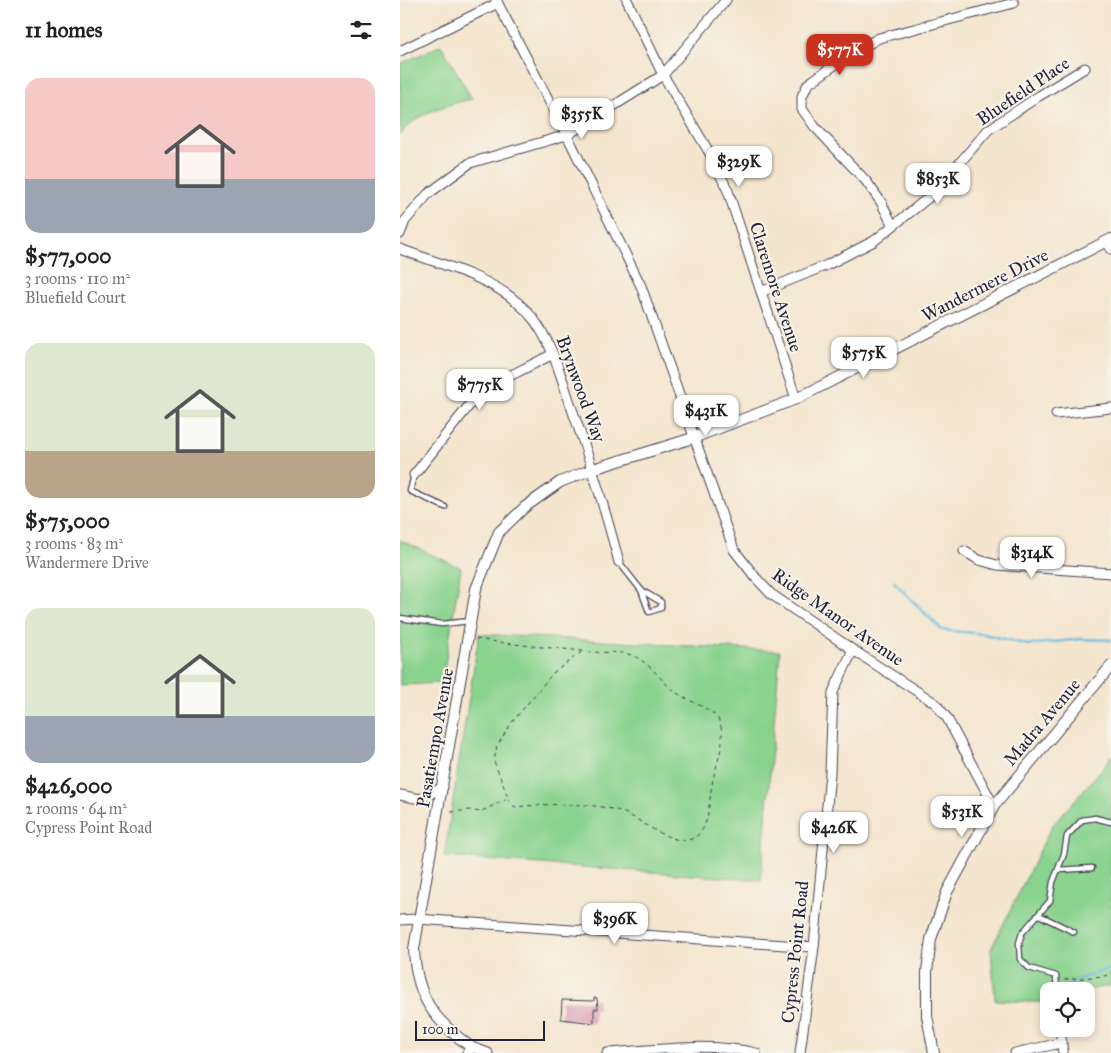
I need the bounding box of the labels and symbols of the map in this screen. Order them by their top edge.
pin: $577K [805,34,875,76]
street label: Bluefield Place [972,52,1074,130]
pin: $355K [547,98,617,140]
pin: $329K [704,146,774,188]
pin: $853K [903,162,973,205]
street label: Claremore Avenue [745,219,807,355]
street label: Wandermere Drive [918,244,1052,326]
street label: Brynwood Way [552,333,611,446]
pin: $575K [829,336,899,379]
pin: $775K [445,368,515,411]
pin: $431K [671,394,741,437]
pin: $314K [997,536,1067,579]
street label: Ridge Manor Avenue [767,563,908,672]
street label: Pasatiempo Avenue [412,666,458,810]
street label: Madra Avenue [999,674,1085,770]
pin: $531K [927,796,997,838]
pin: $426K [799,812,869,854]
street label: Cypress Point Road [777,880,813,1024]
pin: $396K [580,902,650,945]
scale bar [415,1018,545,1041]

